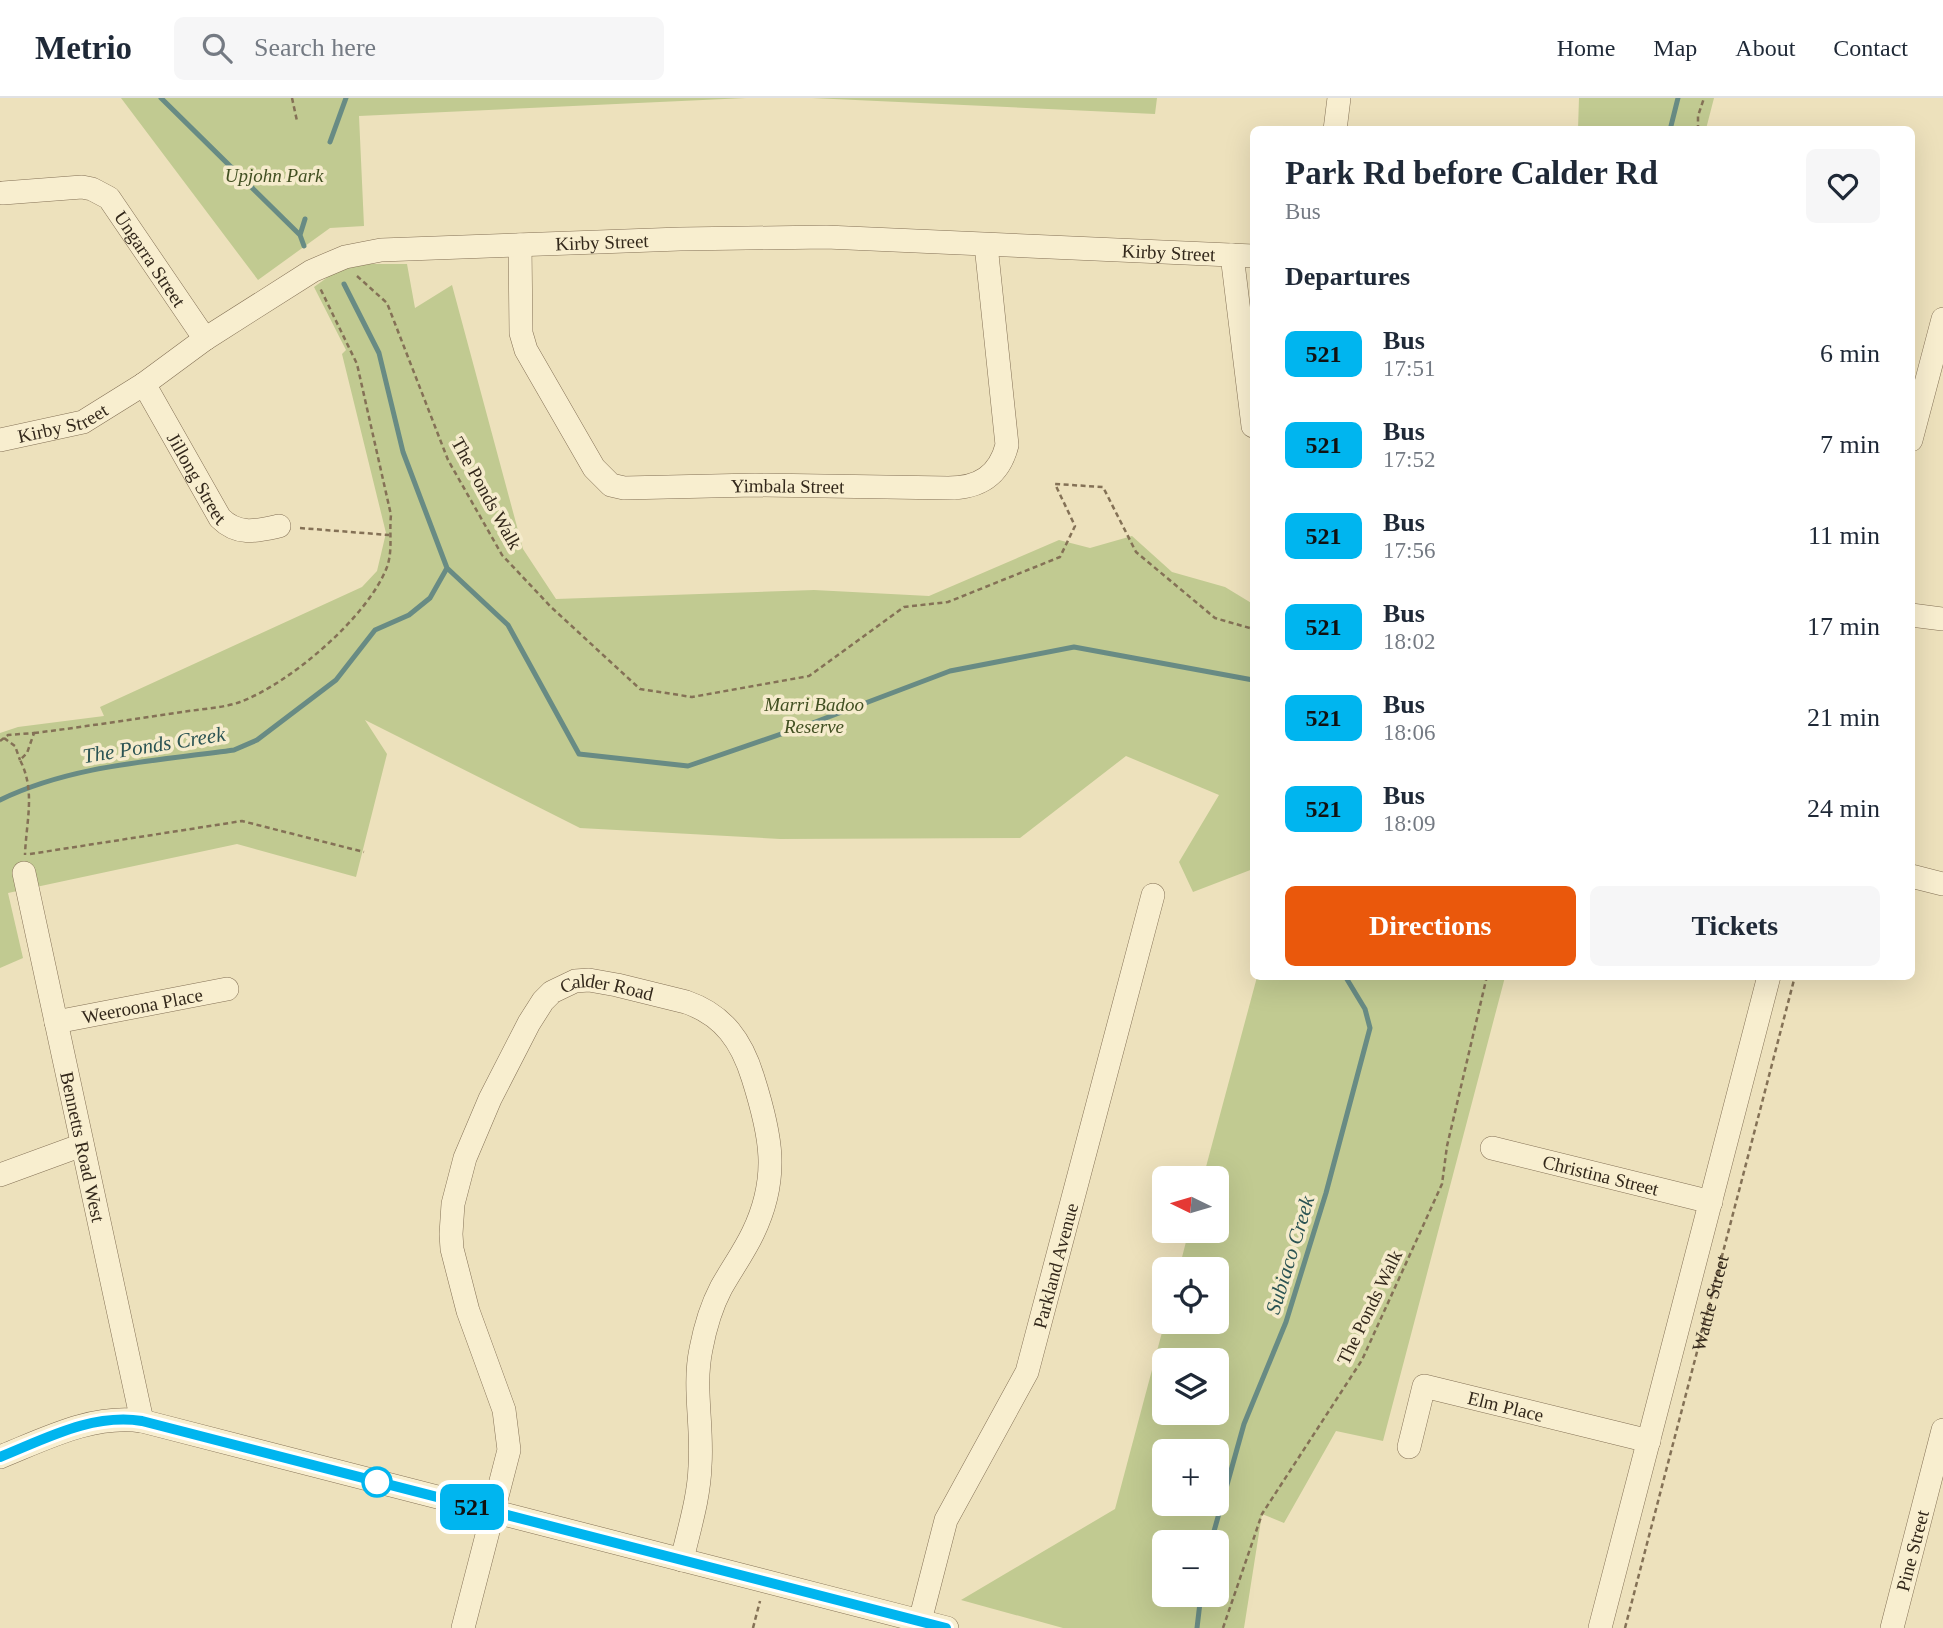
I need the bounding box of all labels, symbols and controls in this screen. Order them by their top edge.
search box [174,17,664,80]
icon: search [198,29,236,67]
text: Metrio [35,30,132,66]
text: Search here [254,33,376,62]
text: Home [1557,35,1615,61]
text: Map [1653,35,1697,61]
text: About [1735,35,1795,61]
text: Contact [1833,35,1908,61]
button: heart [1806,149,1880,223]
text: Park Rd before Calder Rd [1285,155,1658,191]
park label: Upjohn Park [225,165,324,186]
text: Bus [1285,199,1321,224]
street label: Ungarra Street [110,207,190,311]
street label: Kirby Street [555,230,650,255]
street label: Kirby Street [1121,240,1216,265]
text: Departures [1285,262,1410,291]
text: Bus [1383,326,1425,355]
text: 6 min [1820,339,1880,368]
text: 521 [1306,341,1342,367]
text: 17:51 [1383,356,1435,381]
street label: Kirby Street [16,399,112,447]
text: Bus [1383,417,1425,446]
street label: Jillong Street [163,429,231,530]
text: 7 min [1820,430,1880,459]
text: 521 [1306,432,1342,458]
street label: The Ponds Walk [447,434,526,553]
text: 17:52 [1383,447,1435,472]
street label: Yimbala Street [731,475,845,497]
text: Bus [1383,508,1425,537]
text: 11 min [1808,521,1880,550]
text: 521 [1306,523,1342,549]
text: 17:56 [1383,538,1435,563]
text: Bus [1383,599,1425,628]
text: 17 min [1807,612,1880,641]
text: 521 [1306,614,1342,640]
text: 18:02 [1383,629,1435,654]
text: Bus [1383,690,1425,719]
park label: Marri Badoo Reserve [763,694,864,737]
text: 21 min [1807,703,1880,732]
text: 521 [1306,705,1342,731]
text: 18:06 [1383,720,1435,745]
water label: The Ponds Creek [81,722,228,768]
text: Bus [1383,781,1425,810]
text: 24 min [1807,794,1880,823]
text: 521 [1306,796,1342,822]
text: 18:09 [1383,811,1435,836]
button: Directions [1285,886,1576,966]
button: Tickets [1590,886,1880,966]
street label: Calder Road [556,970,656,1005]
street label: Weeroona Place [80,984,205,1028]
street label: Bennetts Road West [56,1070,109,1225]
street label: Christina Street [1540,1151,1662,1200]
north arrow [1152,1166,1228,1242]
map controls [1152,1166,1229,1607]
water label: Subiaco Creek [1261,1192,1320,1317]
street label: Parkland Avenue [1029,1201,1082,1331]
street label: The Ponds Walk [1333,1246,1406,1368]
street label: Wattle Street [1688,1252,1733,1353]
button: locate [1152,1257,1229,1334]
button: layers [1152,1348,1229,1425]
street label: Elm Place [1465,1387,1546,1426]
button: + [1152,1439,1229,1516]
unlabelled marker [362,1467,392,1497]
line badge: 521 [432,1484,512,1530]
text: 521 [454,1494,490,1520]
street label: Pine Street [1892,1507,1933,1593]
button: − [1152,1530,1229,1607]

